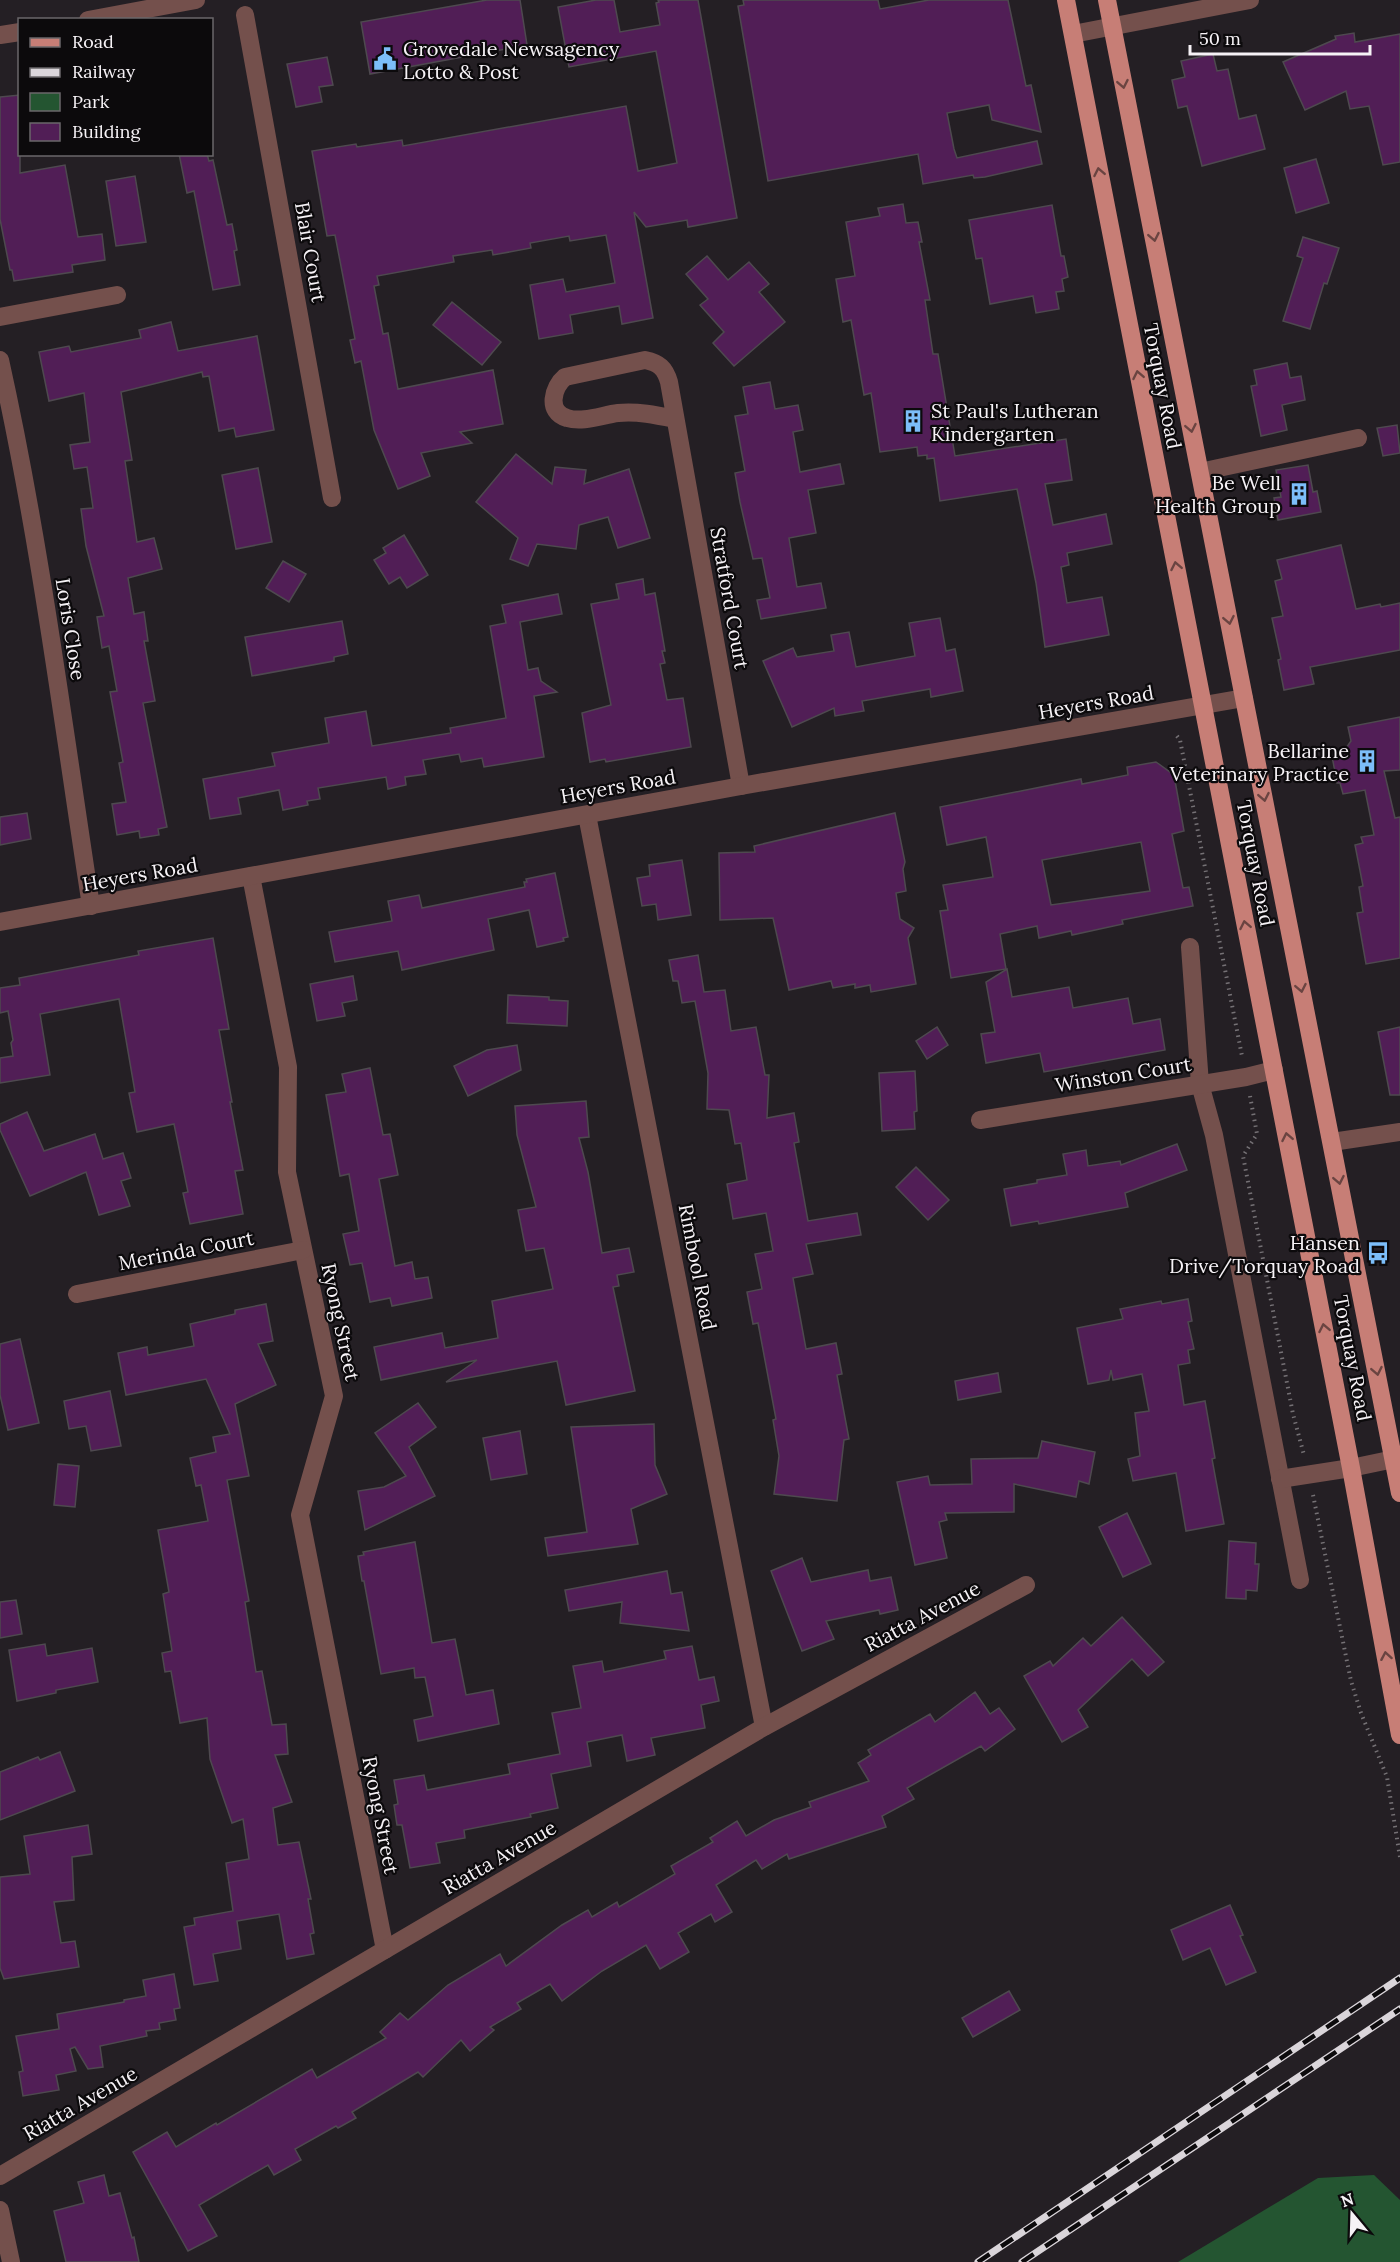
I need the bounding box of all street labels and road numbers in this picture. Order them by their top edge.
street label: Blair Court [290,200,332,305]
street label: Torquay Road [1139,321,1187,451]
street label: Stratford Court [705,525,755,671]
street label: Loris Close [51,576,91,682]
street label: Heyers Road [1036,680,1156,724]
street label: Heyers Road [558,764,678,808]
street label: Torquay Road [1232,798,1280,928]
street label: Heyers Road [80,852,200,896]
street label: Winston Court [1053,1051,1193,1097]
street label: Rimbool Road [673,1202,723,1332]
street label: Merinda Court [116,1225,256,1275]
street label: Ryong Street [316,1261,366,1383]
street label: Torquay Road [1329,1293,1377,1423]
street label: Riatta Avenue [860,1575,984,1657]
street label: Ryong Street [357,1754,405,1876]
street label: Riatta Avenue [438,1814,561,1900]
street label: Riatta Avenue [19,2060,142,2146]

